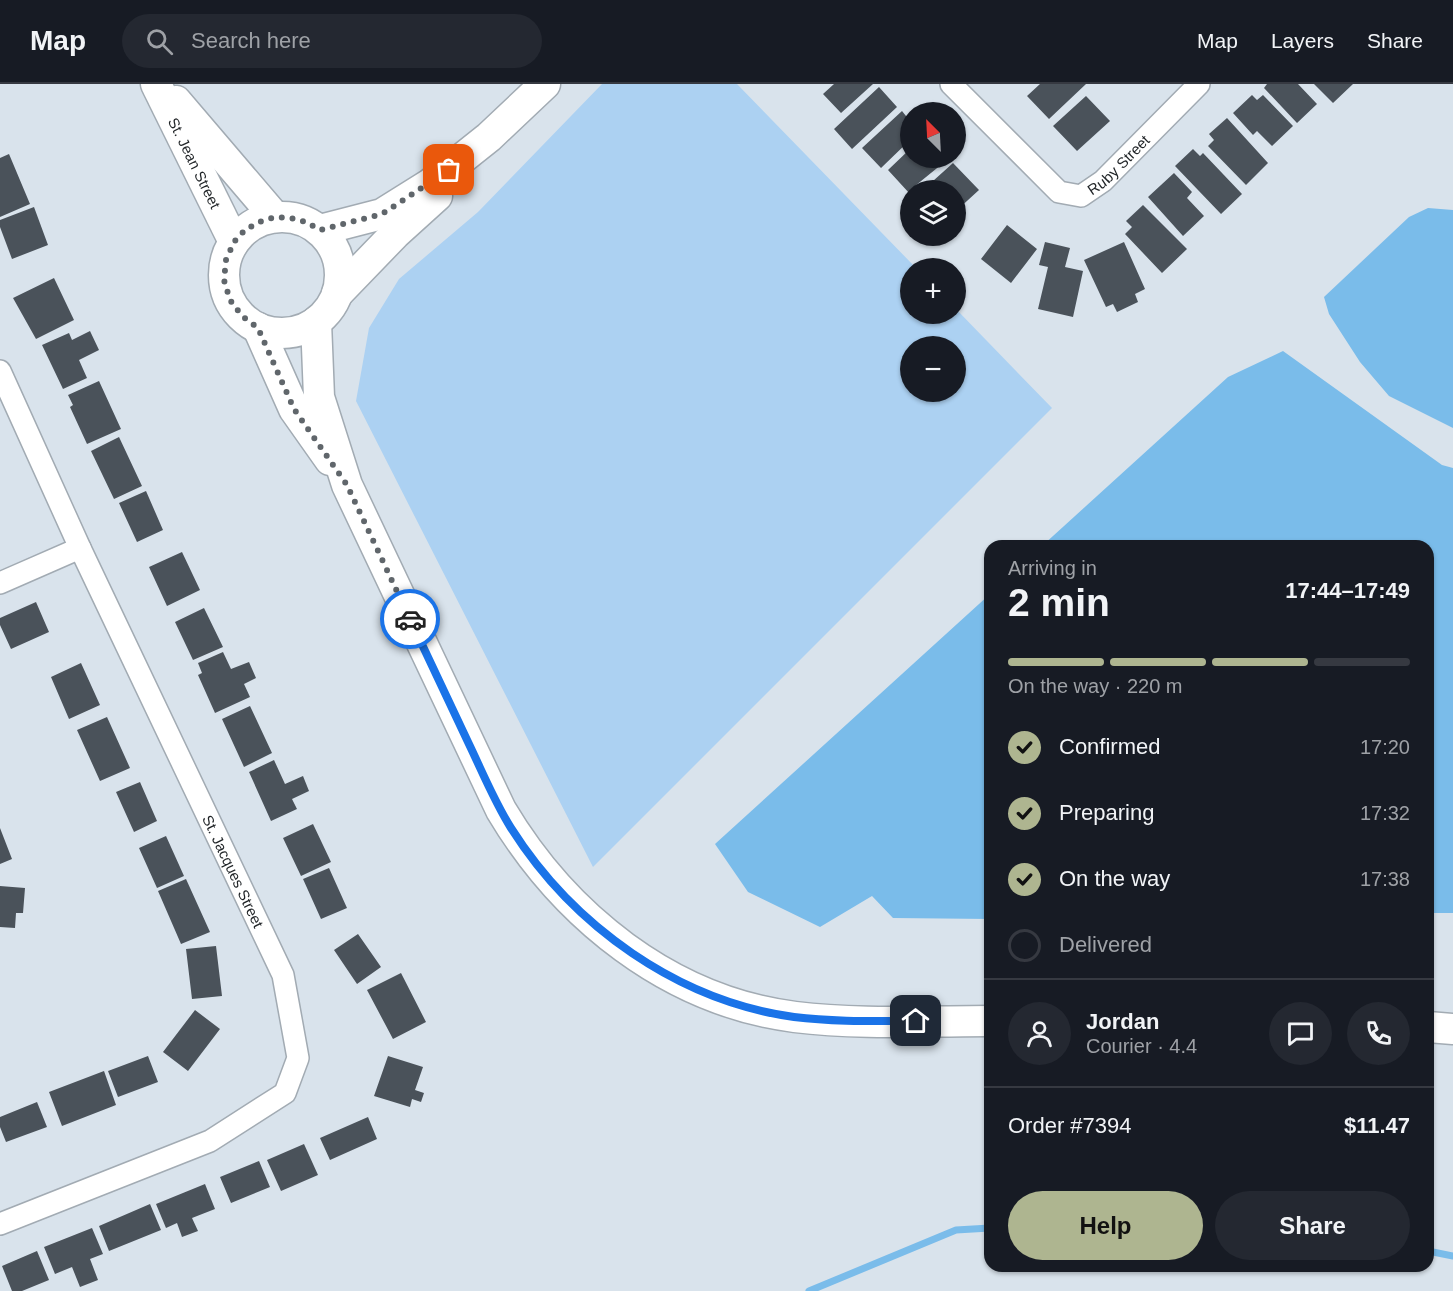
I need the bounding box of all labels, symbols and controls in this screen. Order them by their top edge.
search box [122,14,542,68]
text: Map [30,25,86,56]
icon: search [143,25,176,58]
text: Search here [191,28,311,53]
text: Map [1197,29,1238,52]
text: Layers [1271,29,1334,52]
text: Share [1367,29,1423,52]
north arrow [900,102,966,168]
map controls [900,102,966,402]
street label: St. Jean Street [165,115,225,212]
street label: Ruby Street [1084,130,1153,198]
pin [423,144,474,195]
icon: bag [432,153,465,186]
button: layers [900,180,966,246]
button: + [900,258,966,324]
button: − [900,336,966,402]
text: Arriving in [1008,557,1097,579]
text: 17:44–17:49 [1285,578,1410,603]
text: 2 min [1008,581,1110,624]
courier [380,589,440,649]
icon: car [394,603,427,636]
text: On the way · 220 m [1008,675,1183,697]
icon: check [1008,731,1041,764]
text: Confirmed [1059,734,1160,759]
text: 17:20 [1360,736,1410,758]
icon: check [1008,797,1041,830]
text: Preparing [1059,800,1154,825]
text: 17:32 [1360,802,1410,824]
street label: St. Jacques Street [200,812,268,931]
icon: check [1008,863,1041,896]
text: On the way [1059,866,1170,891]
text: 17:38 [1360,868,1410,890]
text: Delivered [1059,932,1152,957]
pin [890,995,941,1046]
button: person [1008,1002,1071,1065]
button: chat [1269,1002,1332,1065]
button: phone [1347,1002,1410,1065]
icon: home [899,1004,932,1037]
text: Jordan [1086,1009,1159,1034]
text: Courier · 4.4 [1086,1035,1197,1057]
text: Order #7394 [1008,1113,1132,1138]
text: $11.47 [1344,1113,1410,1138]
button: Help [1008,1191,1203,1260]
button: Share [1215,1191,1410,1260]

